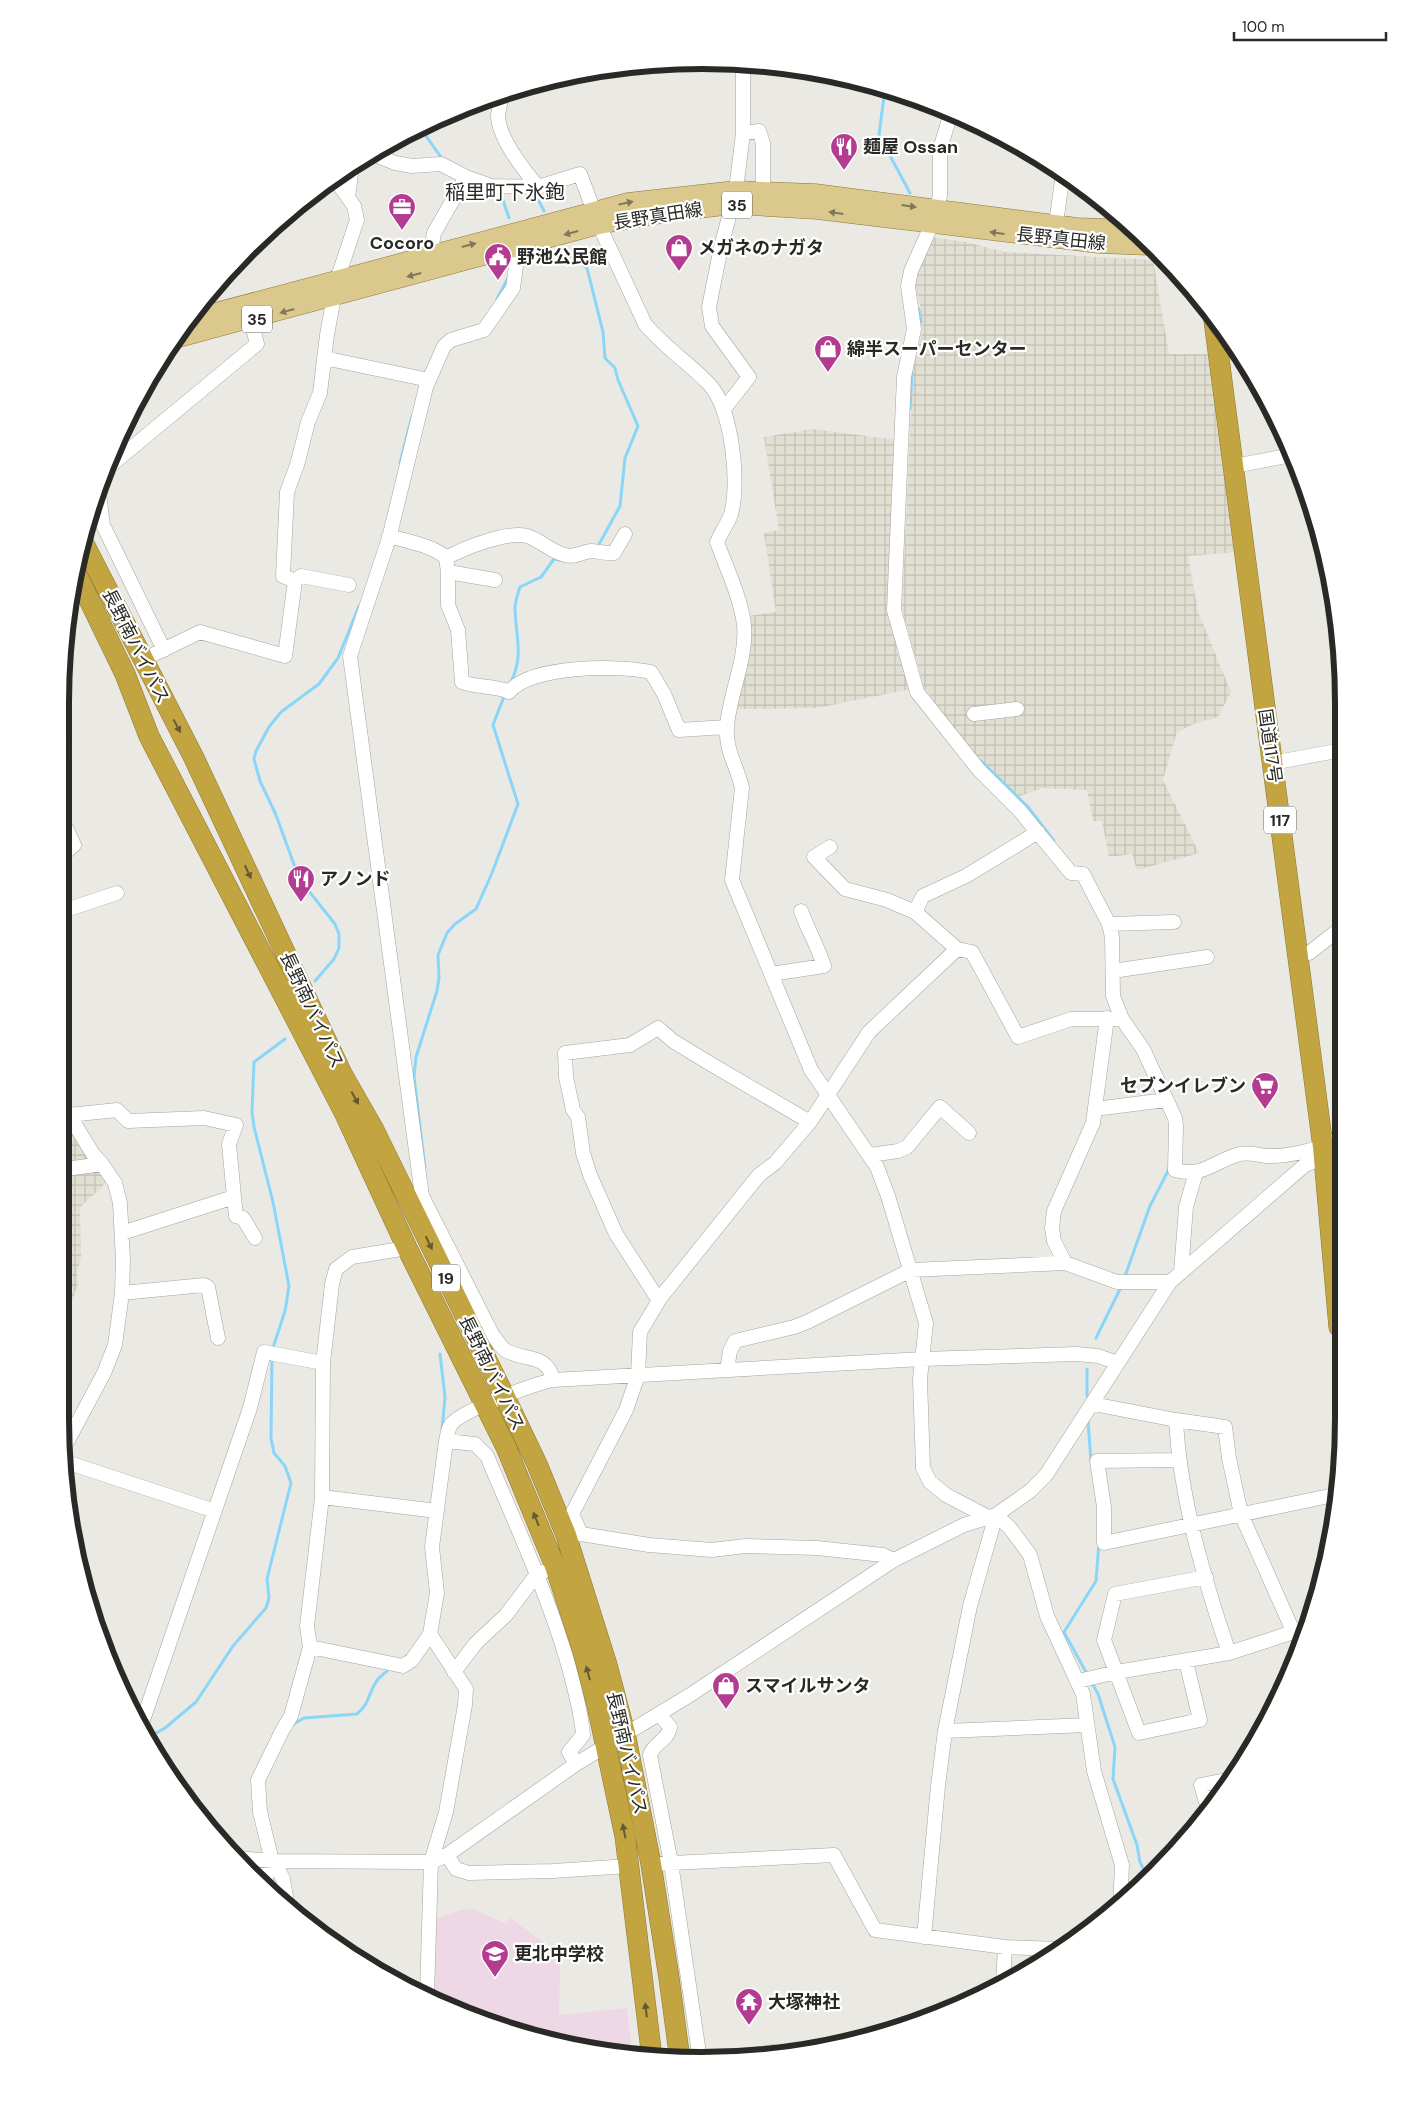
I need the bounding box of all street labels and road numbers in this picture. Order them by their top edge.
road number: 35 [722,192,752,218]
street label: 長野真田線 [612,197,704,235]
street label: 長野真田線 [1015,222,1107,256]
road number: 35 [242,306,272,332]
street label: 長野南バイパス [97,585,175,707]
street label: 国道117号 [1253,707,1287,785]
road number: 117 [1264,806,1296,834]
street label: 長野南バイパス [275,948,349,1072]
road number: 19 [432,1264,460,1292]
street label: 長野南バイパス [454,1311,530,1435]
street label: 長野南バイパス [601,1689,653,1817]

